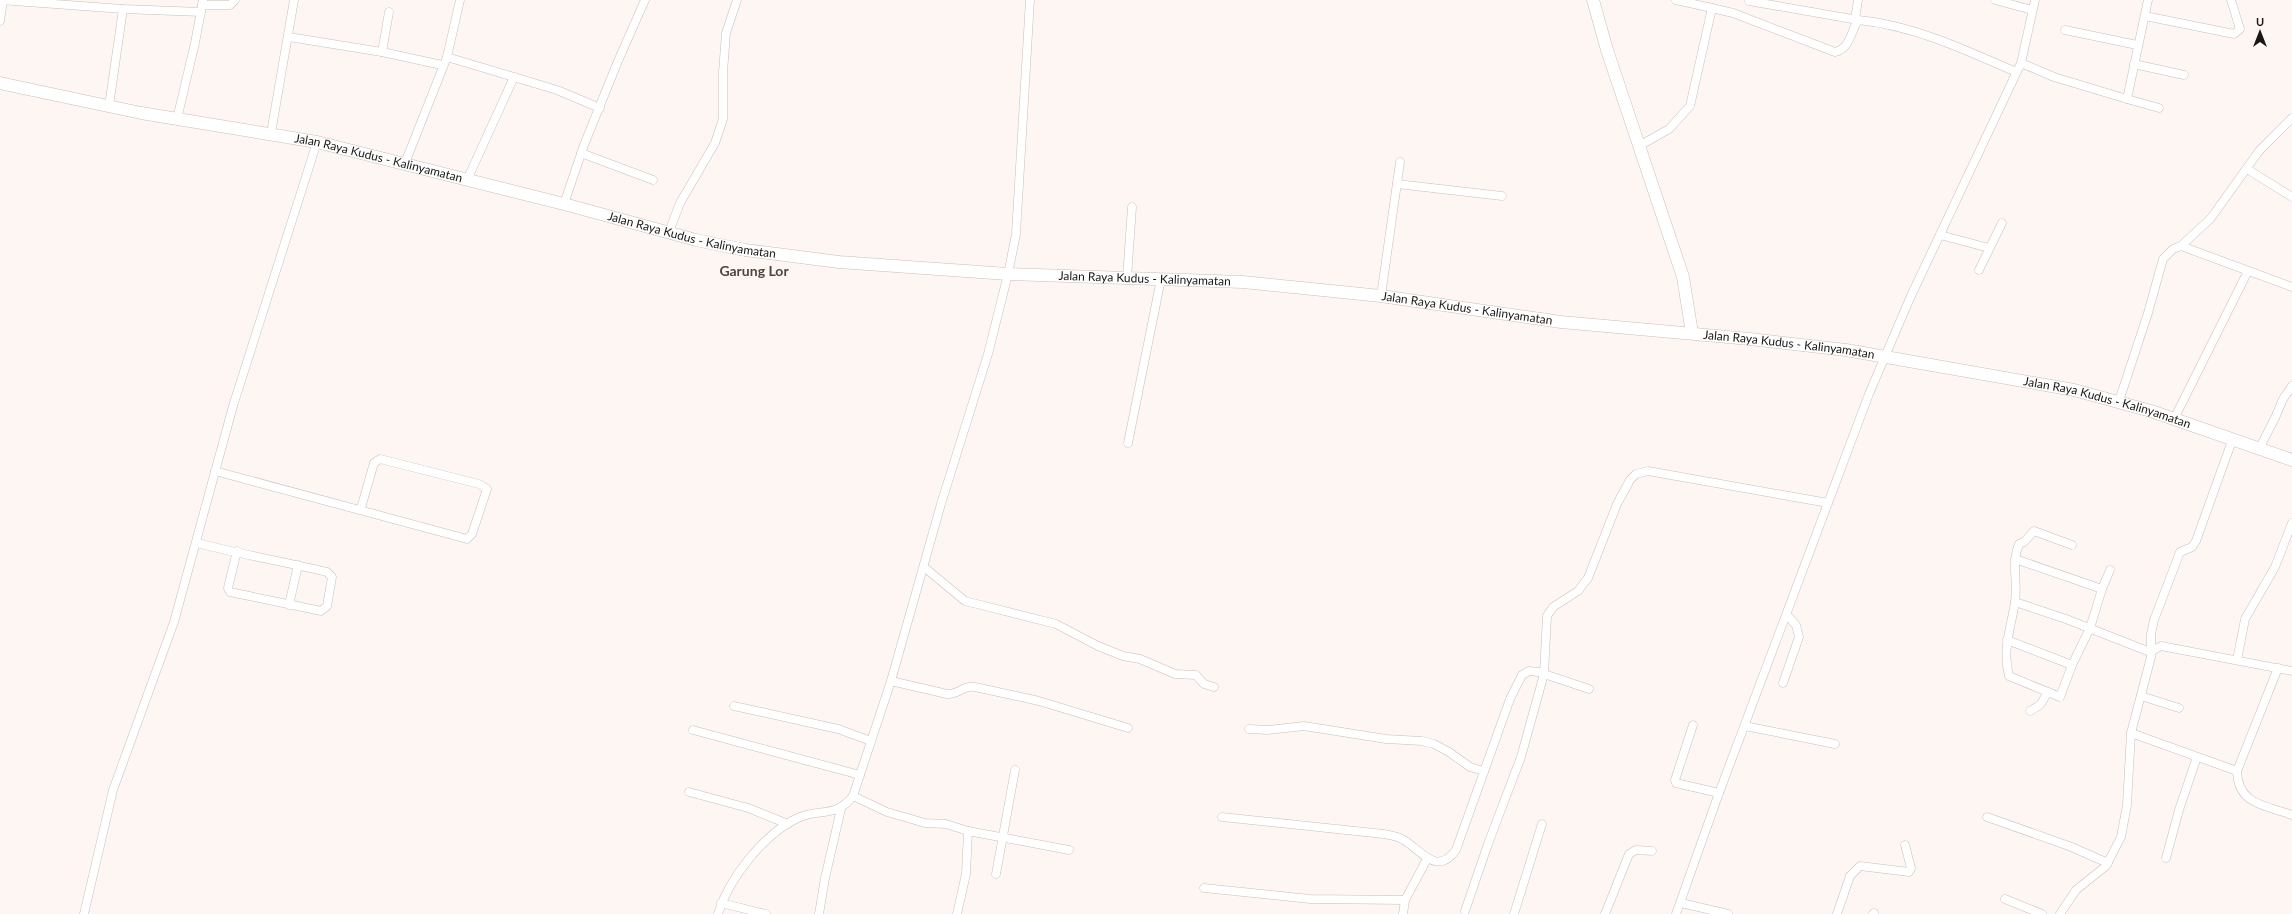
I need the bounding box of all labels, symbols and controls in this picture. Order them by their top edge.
north arrow [2240,12,2280,52]
text: U [2256,15,2264,28]
street label: Jalan Raya Kudus - Kalinyamatan [293,130,464,185]
street label: Jalan Raya Kudus - Kalinyamatan [606,208,777,261]
district label: Garung Lor [719,262,789,279]
street label: Jalan Raya Kudus - Kalinyamatan [1058,268,1231,289]
street label: Jalan Raya Kudus - Kalinyamatan [1381,288,1554,328]
street label: Jalan Raya Kudus - Kalinyamatan [1703,327,1876,362]
street label: Jalan Raya Kudus - Kalinyamatan [2023,373,2193,431]

